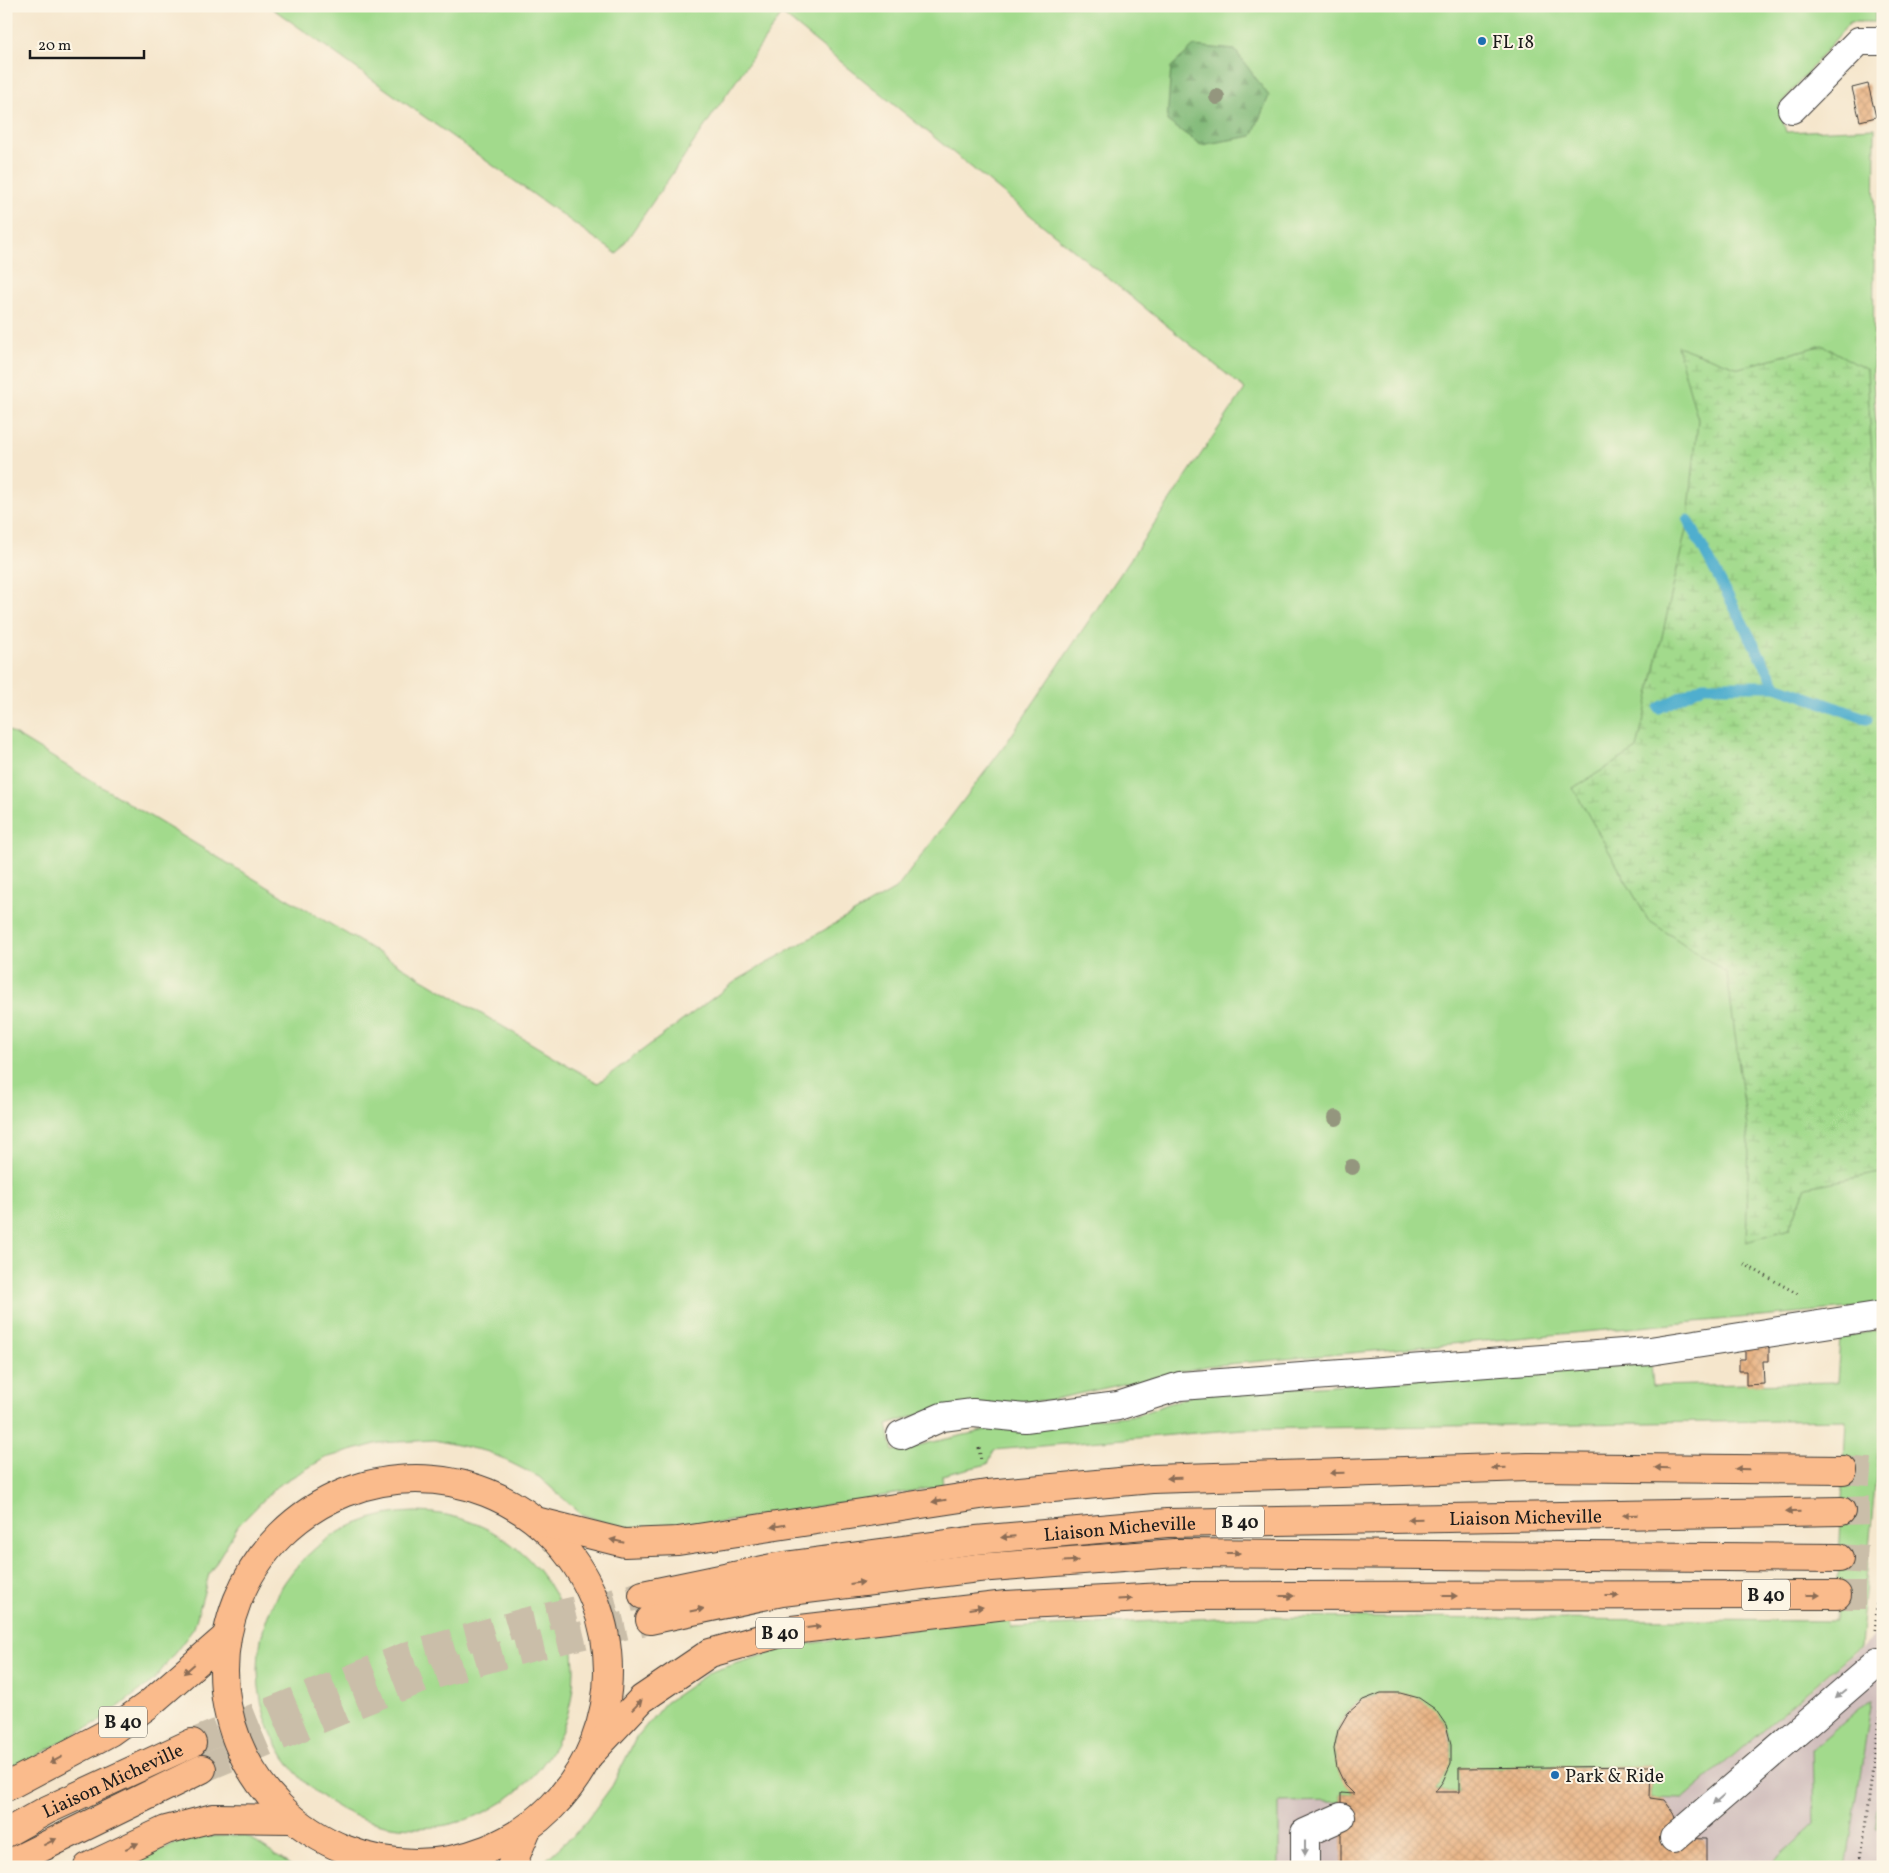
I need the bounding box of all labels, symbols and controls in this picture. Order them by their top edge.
scale bar [30,28,144,60]
place label: FL 18 [1492,30,1534,56]
marker: FL 18 [1476,35,1488,47]
text: 20 m [38,36,71,57]
one-way arrow [1491,1464,1507,1472]
one-way arrow [1654,1464,1670,1472]
one-way arrow [1734,1465,1750,1473]
one-way arrow [1329,1469,1345,1477]
one-way arrow [1166,1475,1182,1483]
one-way arrow [931,1497,947,1505]
street label: Liaison Micheville [1449,1504,1602,1533]
road number: B 40 [1216,1506,1264,1538]
one-way arrow [1784,1508,1800,1516]
street label: Liaison Micheville [1043,1511,1196,1549]
one-way arrow [1622,1511,1638,1519]
one-way arrow [1407,1515,1423,1523]
one-way arrow [770,1522,786,1530]
one-way arrow [1000,1534,1016,1542]
one-way arrow [610,1537,625,1545]
one-way arrow [1226,1549,1242,1557]
one-way arrow [1063,1556,1079,1564]
one-way arrow [850,1579,866,1587]
road number: B 40 [1742,1580,1790,1610]
one-way arrow [1805,1591,1821,1599]
one-way arrow [1279,1592,1295,1600]
one-way arrow [1442,1592,1458,1600]
one-way arrow [1604,1592,1620,1600]
one-way arrow [1117,1595,1133,1603]
one-way arrow [968,1604,984,1612]
one-way arrow [690,1606,705,1614]
road number: B 40 [756,1618,804,1649]
one-way arrow [807,1623,823,1631]
one-way arrow [183,1663,196,1674]
one-way arrow [1836,1688,1848,1700]
one-way arrow [631,1699,643,1711]
road number: B 40 [99,1706,147,1738]
street label: Liaison Micheville [38,1738,188,1825]
one-way arrow [50,1756,63,1765]
place label: Park & Ride [1565,1764,1664,1790]
marker: Park & Ride [1549,1769,1561,1781]
one-way arrow [1712,1794,1724,1805]
one-way arrow [42,1838,57,1846]
one-way arrow [1301,1840,1309,1856]
one-way arrow [125,1842,139,1850]

